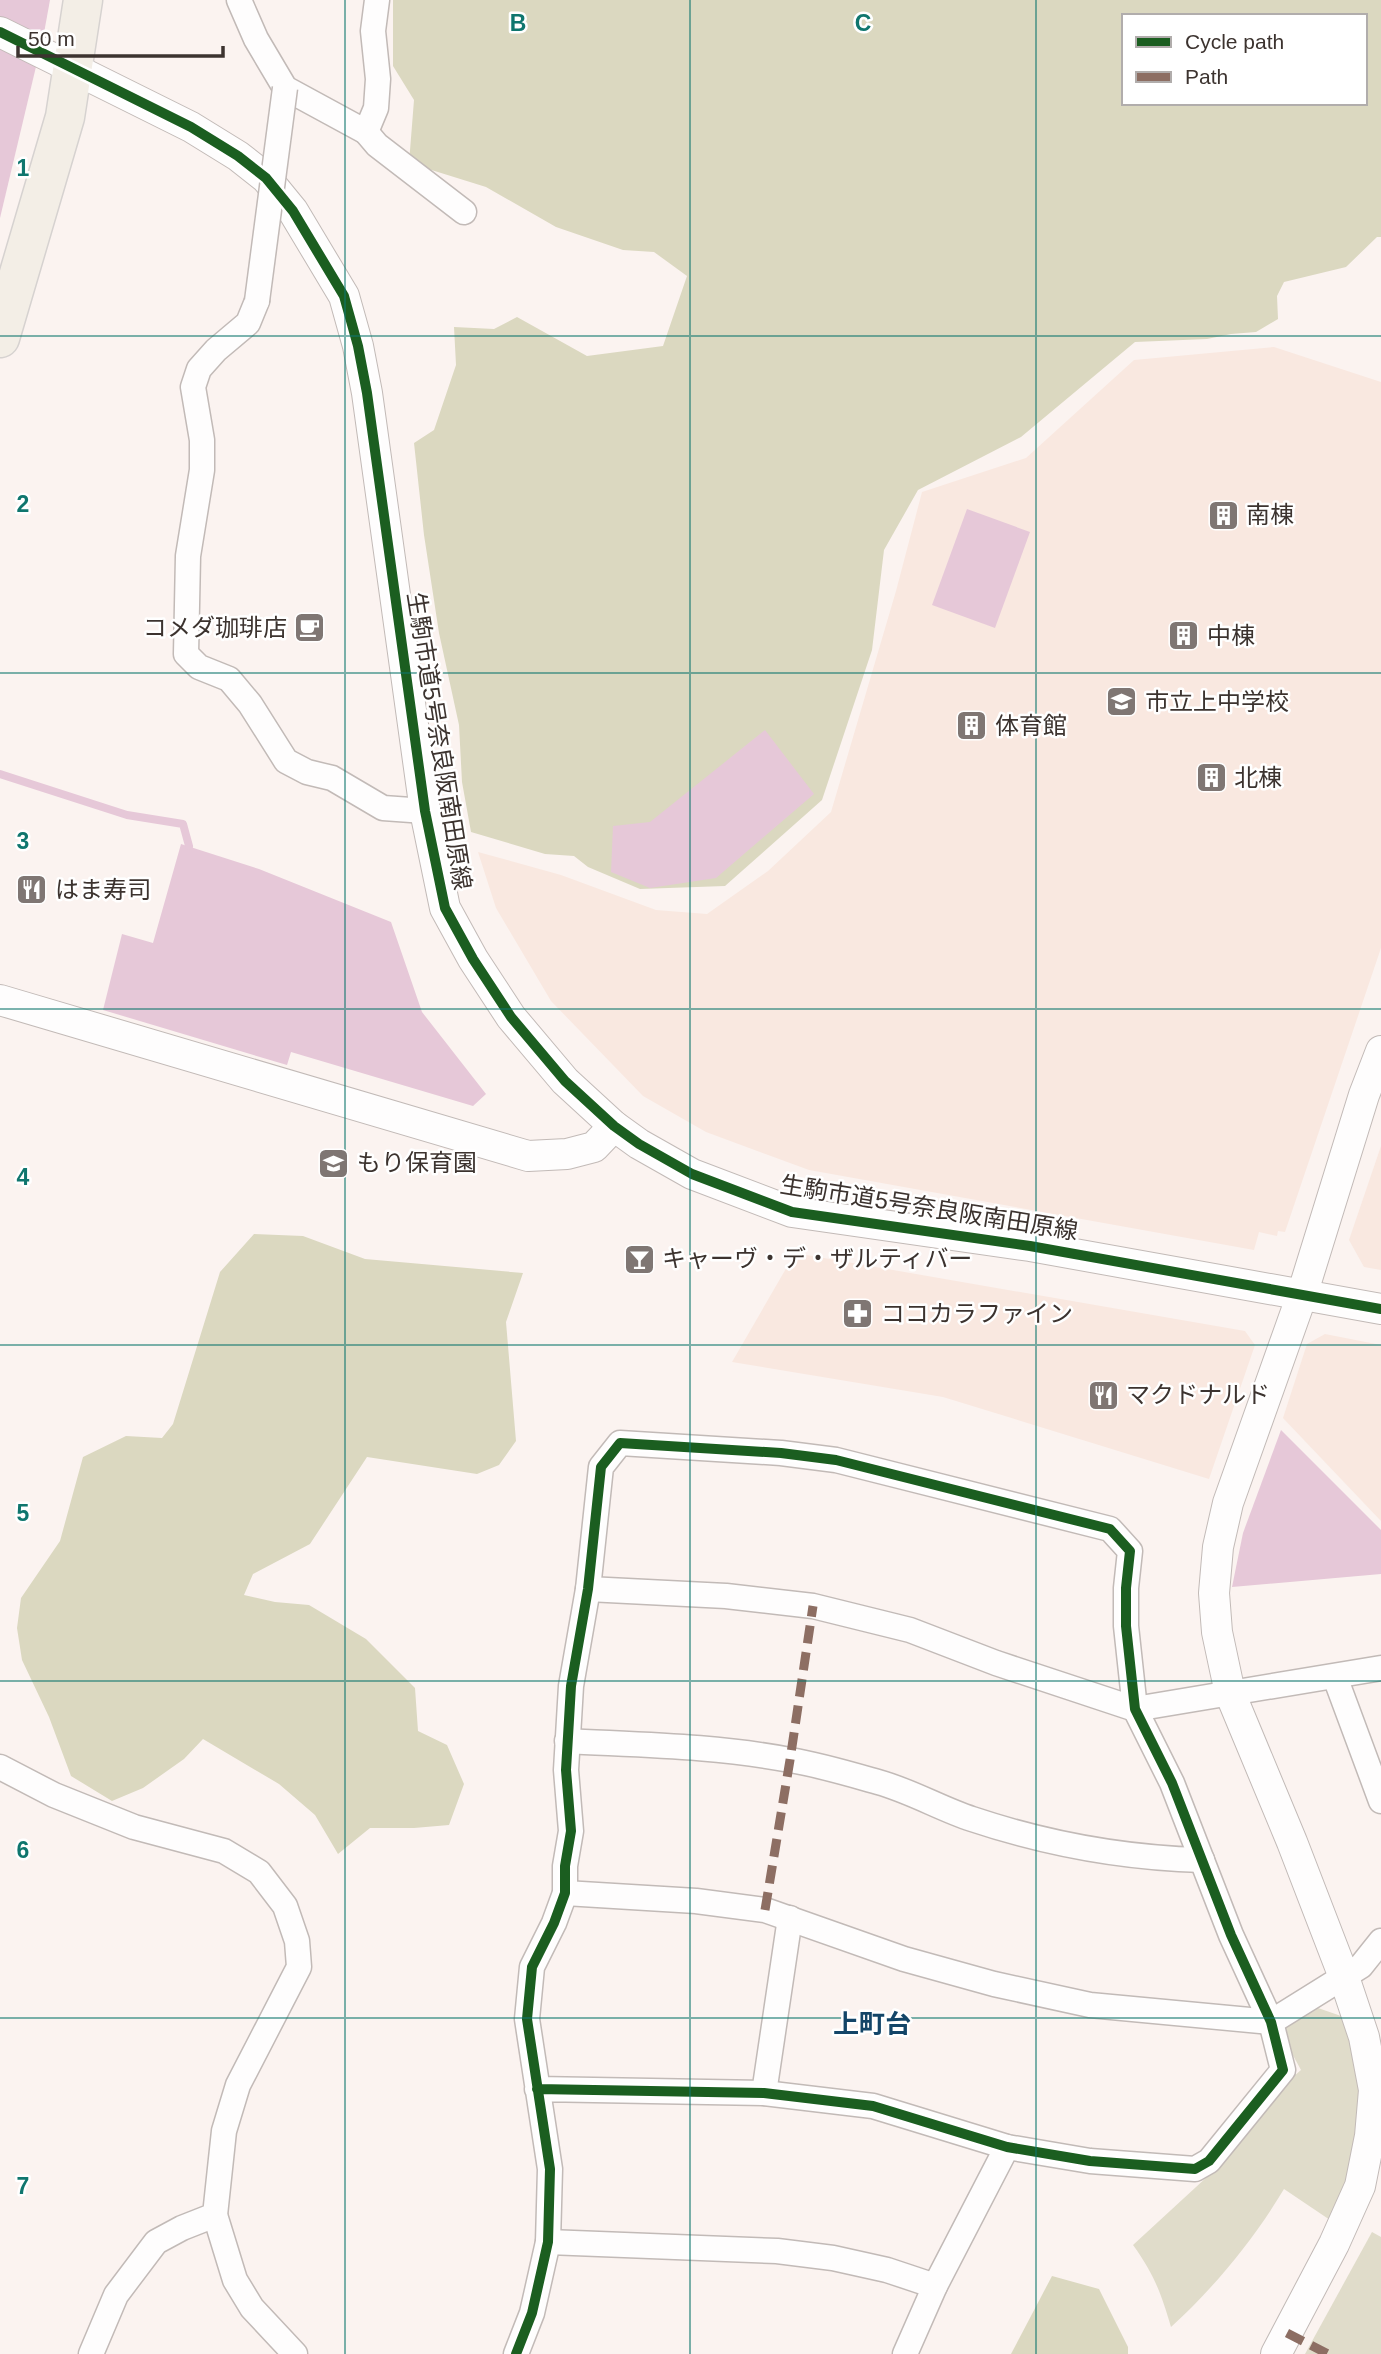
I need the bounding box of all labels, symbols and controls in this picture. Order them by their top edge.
text: B [510,10,526,36]
text: C [855,10,871,36]
scale bar [18,14,222,58]
legend [1122,14,1367,105]
text: 50 m [28,27,75,50]
text: Cycle path [1185,30,1284,53]
text: Path [1185,65,1228,88]
text: 1 [17,155,30,181]
text: 2 [17,491,29,517]
building icon: 南棟 [1206,498,1240,532]
place label: 南棟 [1246,501,1294,528]
street label: 生駒市道5号奈良阪南田原線 [403,590,476,892]
cafe icon: コメダ珈琲店 [293,611,327,645]
place label: コメダ珈琲店 [143,614,287,641]
building icon: 中棟 [1167,619,1201,653]
place label: 中棟 [1207,622,1255,649]
school or university icon: 市立上中学校 [1105,685,1139,719]
place label: 市立上中学校 [1145,688,1289,715]
building icon: 体育館 [955,709,989,743]
place label: 体育館 [995,712,1067,739]
building icon: 北棟 [1194,761,1228,795]
place label: 北棟 [1234,764,1282,791]
text: 3 [17,828,29,854]
restaurant icon: はま寿司 [15,873,49,907]
place label: はま寿司 [55,876,151,903]
school or university icon: もり保育園 [317,1146,351,1180]
place label: もり保育園 [357,1149,477,1176]
text: 4 [17,1164,30,1190]
street label: 生駒市道5号奈良阪南田原線 [778,1171,1080,1244]
bar icon: キャーヴ・デ・ザルティバー [622,1242,656,1276]
place label: キャーヴ・デ・ザルティバー [662,1245,973,1272]
pharmacy icon: ココカラファイン [841,1297,875,1331]
place label: ココカラファイン [881,1300,1073,1327]
restaurant icon: マクドナルド [1086,1378,1120,1412]
place label: マクドナルド [1126,1381,1270,1408]
text: 5 [17,1500,30,1526]
text: 6 [17,1837,29,1863]
district label: 上町台 [833,2009,911,2039]
text: 7 [17,2173,29,2199]

